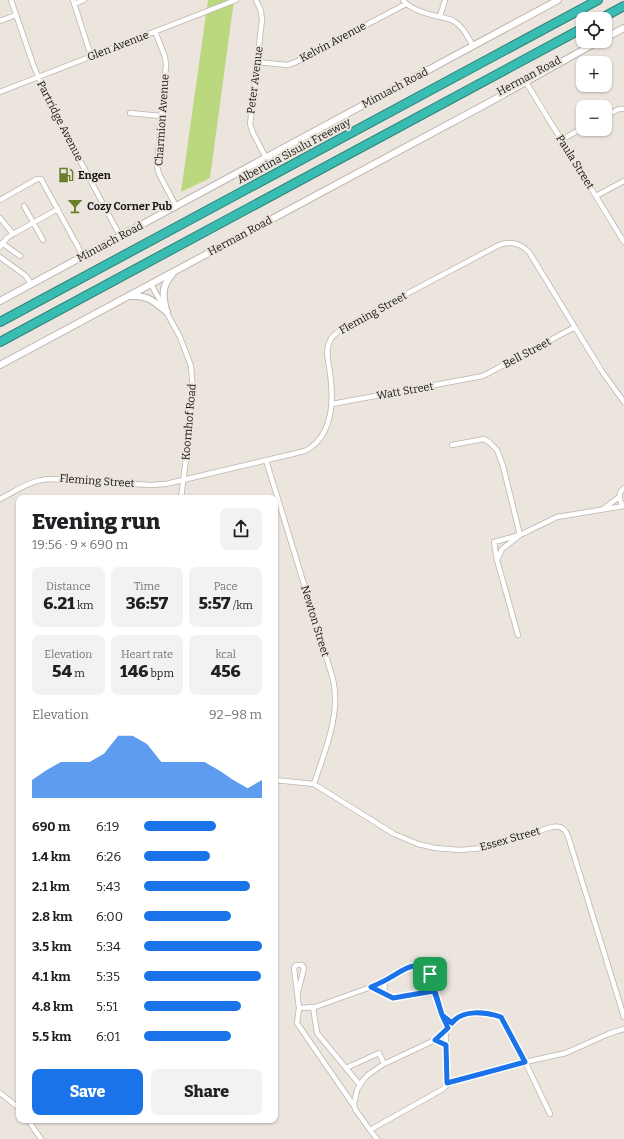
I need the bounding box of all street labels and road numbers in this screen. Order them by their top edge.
street label: Kelvin Avenue [298,19,368,65]
street label: Glen Avenue [85,28,151,64]
street label: Peter Avenue [244,45,266,115]
street label: Herman Road [495,53,564,98]
street label: Minuach Road [360,65,431,111]
street label: Charmion Avenue [152,74,172,166]
street label: Partridge Avenue [34,79,86,163]
street label: Albertina Sisulu Freeway [235,115,353,187]
street label: Paula Street [553,133,597,191]
street label: Herman Road [206,213,275,258]
street label: Minuach Road [75,219,146,265]
street label: Fleming Street [337,289,409,337]
street label: Bell Street [501,335,553,371]
street label: Watt Street [376,380,434,402]
street label: Koornhof Road [179,383,199,461]
street label: Fleming Street [59,472,135,490]
street label: Newton Street [298,584,332,658]
street label: Essex Street [478,824,542,854]

